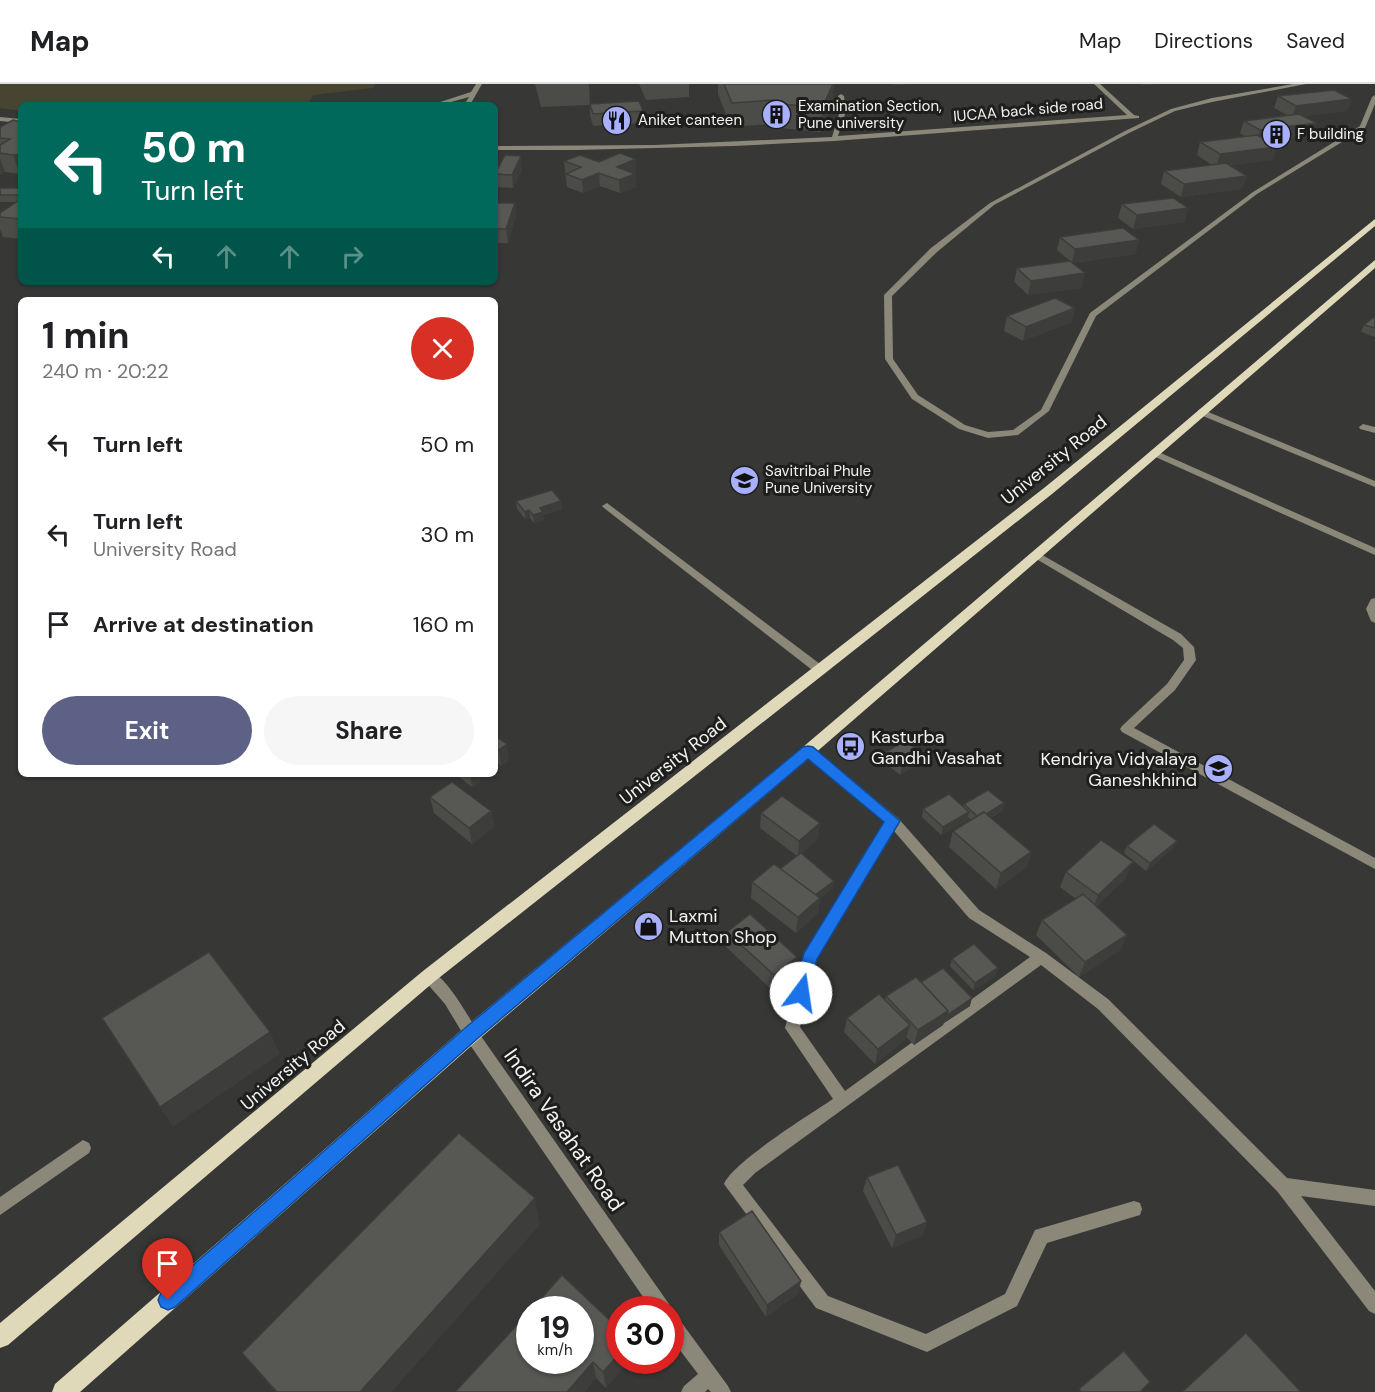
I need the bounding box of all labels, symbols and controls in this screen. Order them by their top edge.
text: Map [30,23,90,60]
text: Map [1079,27,1121,55]
text: Directions [1154,27,1253,55]
text: Saved [1286,27,1345,55]
street label: IUCAA back side road [952,93,1104,127]
place label: Examination Section, Pune university [798,96,942,133]
building icon: Examination Section, Pune university [761,99,793,131]
restaurant icon: Aniket canteen [601,104,633,136]
place label: Aniket canteen [638,110,742,130]
building icon: F building [1260,118,1292,150]
text: 50 m [141,120,246,175]
place label: F building [1297,124,1364,144]
icon: left [42,126,120,204]
text: Turn left [141,173,244,208]
icon: left [147,240,180,273]
icon: ahead [210,240,243,273]
icon: ahead [273,240,306,273]
icon: right [336,240,369,273]
text: 1 min [42,312,130,359]
button: close [411,317,474,380]
text: 240 m · 20:22 [42,358,169,384]
street label: University Road [996,410,1112,510]
icon: left [42,428,75,461]
text: Turn left [93,430,183,459]
text: 50 m [420,430,474,459]
place label: Savitribai Phule Pune University [765,461,873,498]
school or university icon: Savitribai Phule Pune University [728,464,760,496]
text: Turn left [93,507,183,536]
icon: left [42,518,75,551]
text: 30 m [420,520,474,549]
text: University Road [93,536,237,562]
icon: arrive [42,608,75,641]
text: Arrive at destination [93,610,314,639]
text: 160 m [413,610,474,639]
button: Exit [42,696,252,765]
button: Share [264,696,474,765]
street label: University Road [615,712,731,810]
place label: Kasturba Gandhi Vasahat [871,725,1002,770]
bus stop icon: Kasturba Gandhi Vasahat [834,731,866,763]
place label: Kendriya Vidyalaya Ganeshkhind [1041,747,1197,792]
school or university icon: Kendriya Vidyalaya Ganeshkhind [1202,753,1234,785]
place label: Laxmi Mutton Shop [669,904,777,949]
shop icon: Laxmi Mutton Shop [632,910,664,942]
position arrow [769,961,833,1025]
street label: University Road [236,1014,350,1116]
street label: Indira Vasahat Road [497,1043,631,1217]
pin [142,1238,193,1300]
icon: arrive [151,1247,184,1280]
speed limit sign: 30 [606,1296,684,1374]
text: 19 [540,1308,570,1347]
text: km/h [537,1340,573,1360]

